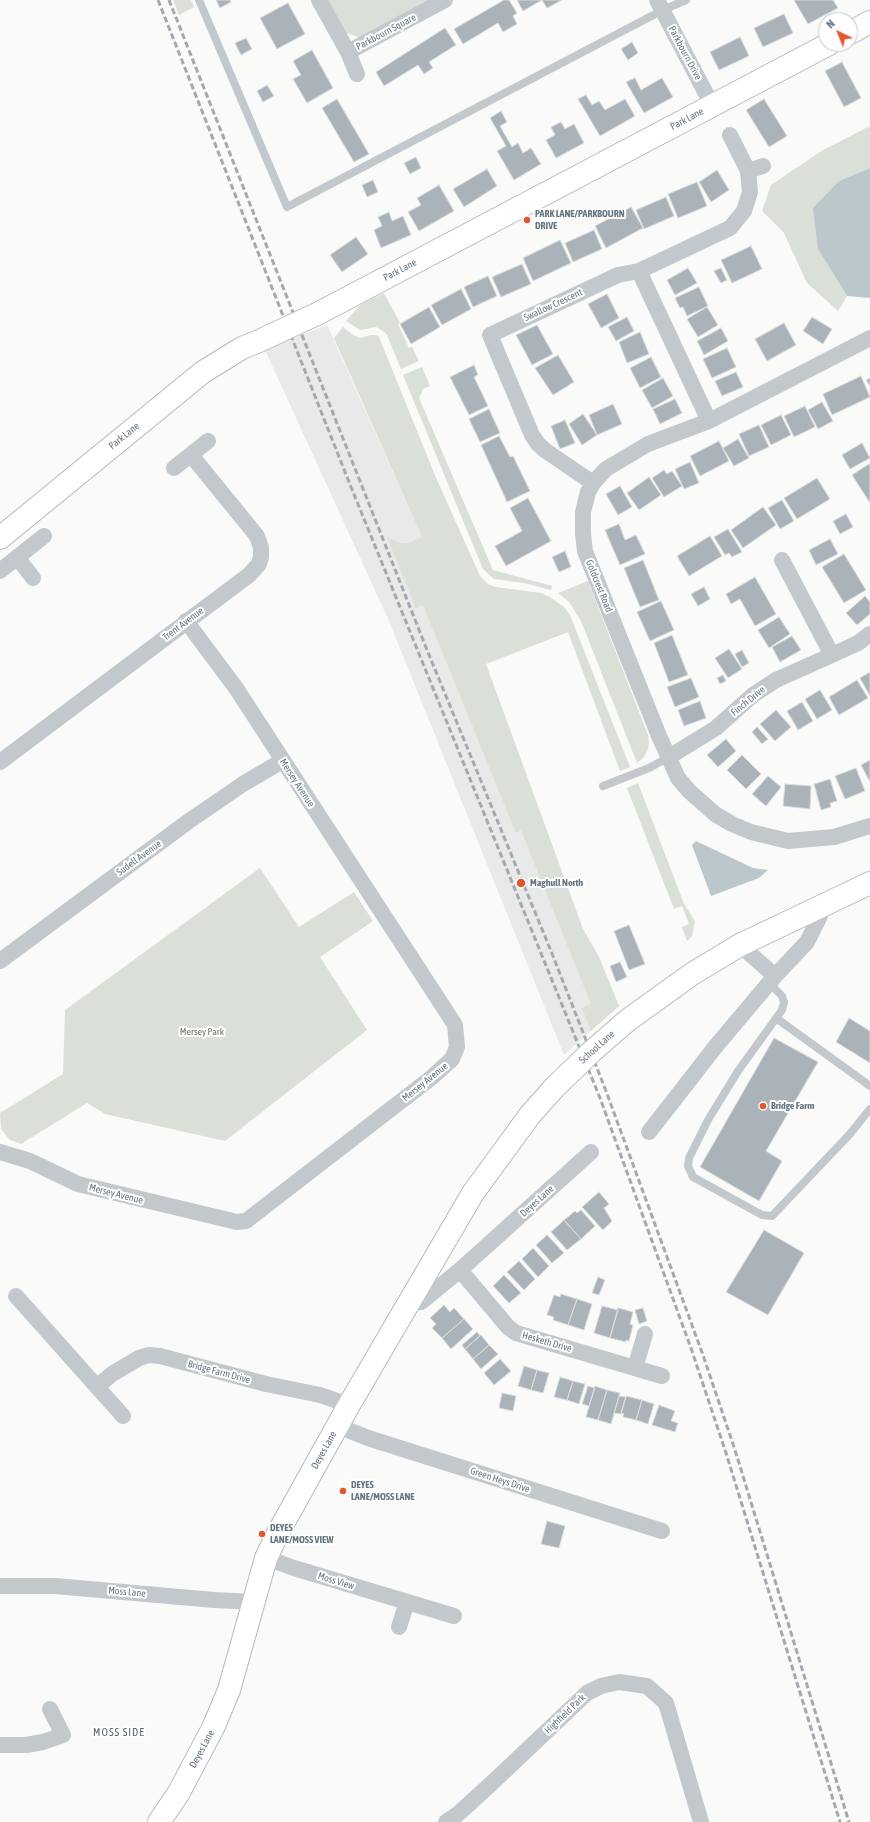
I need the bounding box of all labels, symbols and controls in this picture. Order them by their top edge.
street label: Parkbourn Square [354,11,418,53]
north arrow [818,12,858,52]
text: N [824,17,837,31]
street label: Parkbourn Drive [666,24,704,82]
street label: Park Lane [668,105,706,133]
place label: PARK LANE/PARKBOURN DRIVE [535,208,625,232]
marker: PARK LANE/PARKBOURN DRIVE [522,215,532,225]
street label: Park Lane [381,256,419,284]
street label: Swallow Crescent [522,286,584,324]
street label: Park Lane [106,420,142,452]
street label: Goldcrest Road [583,558,615,614]
street label: Trent Avenue [160,605,206,643]
street label: Finch Drive [728,684,768,718]
street label: Mersey Avenue [277,757,317,809]
street label: Sudell Avenue [114,838,164,878]
marker: Maghull North [515,877,527,889]
place label: Maghull North [530,877,583,889]
park label: Mersey Park [180,1026,224,1038]
street label: School Lane [577,1028,617,1066]
street label: Mersey Avenue [400,1060,450,1104]
place label: Bridge Farm [771,1100,814,1112]
marker: Bridge Farm [758,1101,768,1111]
street label: Mersey Avenue [88,1181,144,1207]
street label: Deyes Lane [518,1183,556,1219]
street label: Hesketh Drive [521,1329,573,1355]
street label: Bridge Farm Drive [186,1358,252,1386]
street label: Deyes Lane [309,1429,339,1471]
street label: Green Heys Drive [469,1465,531,1495]
place label: DEYES LANE/MOSS LANE [351,1479,415,1502]
marker: DEYES LANE/MOSS LANE [338,1486,348,1496]
place label: DEYES LANE/MOSS VIEW [270,1522,334,1546]
marker: DEYES LANE/MOSS VIEW [257,1529,267,1539]
street label: Moss View [316,1570,356,1592]
street label: Moss Lane [108,1584,146,1600]
street label: Highfield Park [542,1692,588,1736]
district label: MOSS SIDE [93,1726,145,1740]
street label: Deyes Lane [187,1728,217,1770]

